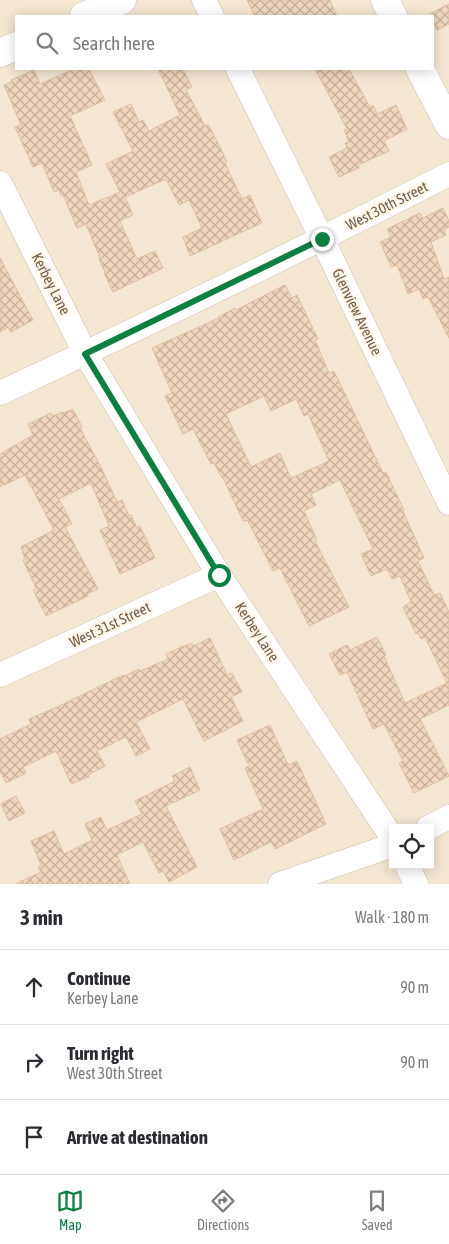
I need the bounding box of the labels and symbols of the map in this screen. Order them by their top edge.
street label: West 30th Street [343,178,431,233]
route end [311,228,334,251]
street label: Kerbey Lane [29,250,74,318]
street label: Glenview Avenue [329,266,386,358]
route start [208,564,231,587]
street label: West 31st Street [67,598,153,651]
street label: Kerbey Lane [232,599,283,665]

